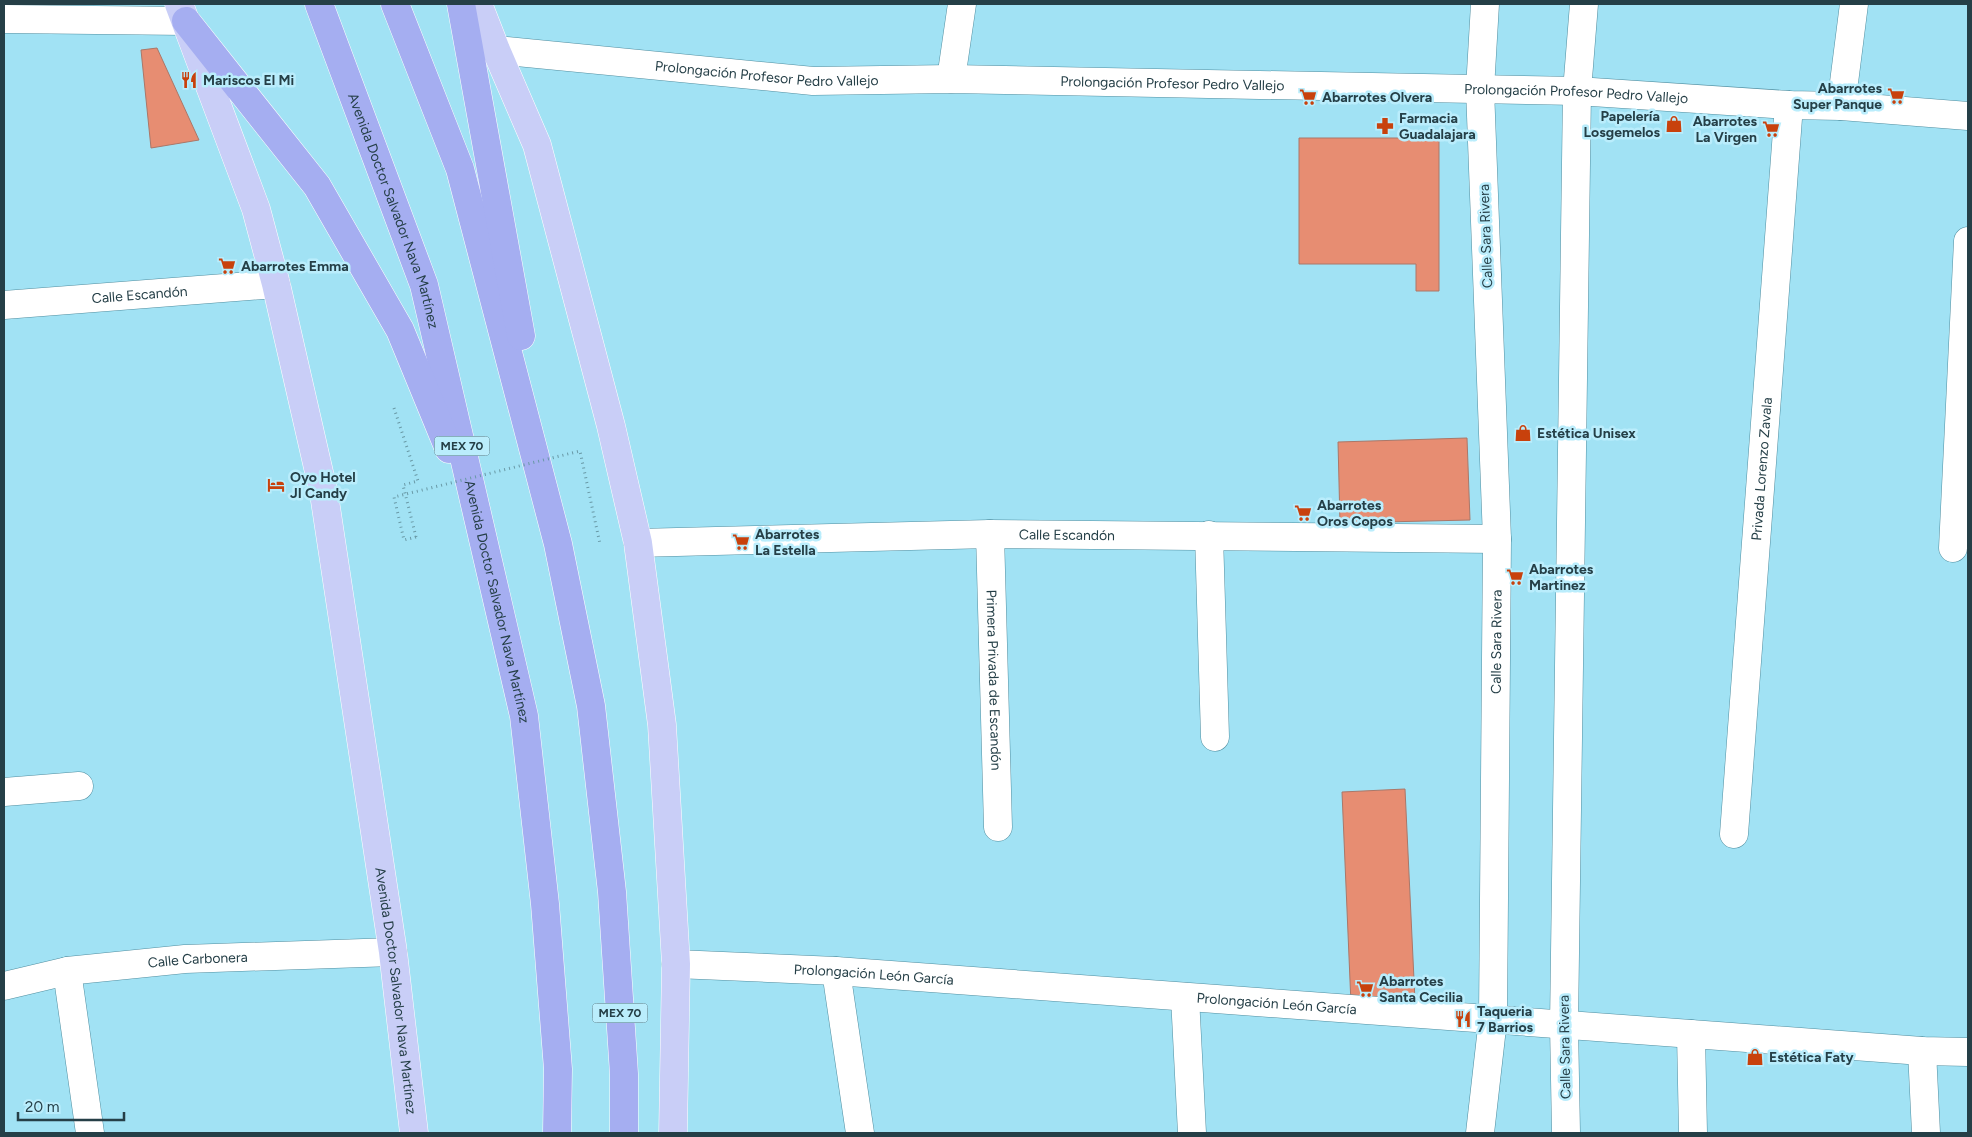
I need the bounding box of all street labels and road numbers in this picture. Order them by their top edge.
street label: Prolongación Profesor Pedro Vallejo [654,57,879,90]
street label: Prolongación Profesor Pedro Vallejo [1060,73,1285,94]
street label: Prolongación Profesor Pedro Vallejo [1464,80,1689,107]
street label: Avenida Doctor Salvador Nava Martínez [344,91,442,330]
street label: Calle Sara Rivera [1476,184,1496,288]
street label: Calle Escandón [91,282,188,307]
street label: Privada Lorenzo Zavala [1748,397,1775,541]
road number: MEX 70 [434,436,490,456]
street label: Avenida Doctor Salvador Nava Martínez [461,478,533,724]
street label: Calle Escandón [1019,526,1115,544]
street label: Primera Privada de Escandón [983,589,1005,771]
street label: Calle Sara Rivera [1487,590,1505,694]
street label: Avenida Doctor Salvador Nava Martínez [372,866,420,1115]
street label: Calle Carbonera [147,948,248,971]
street label: Prolongación León García [793,961,954,988]
street label: Prolongación León García [1196,989,1357,1018]
street label: Calle Sara Rivera [1556,995,1574,1099]
road number: MEX 70 [592,1004,648,1022]

